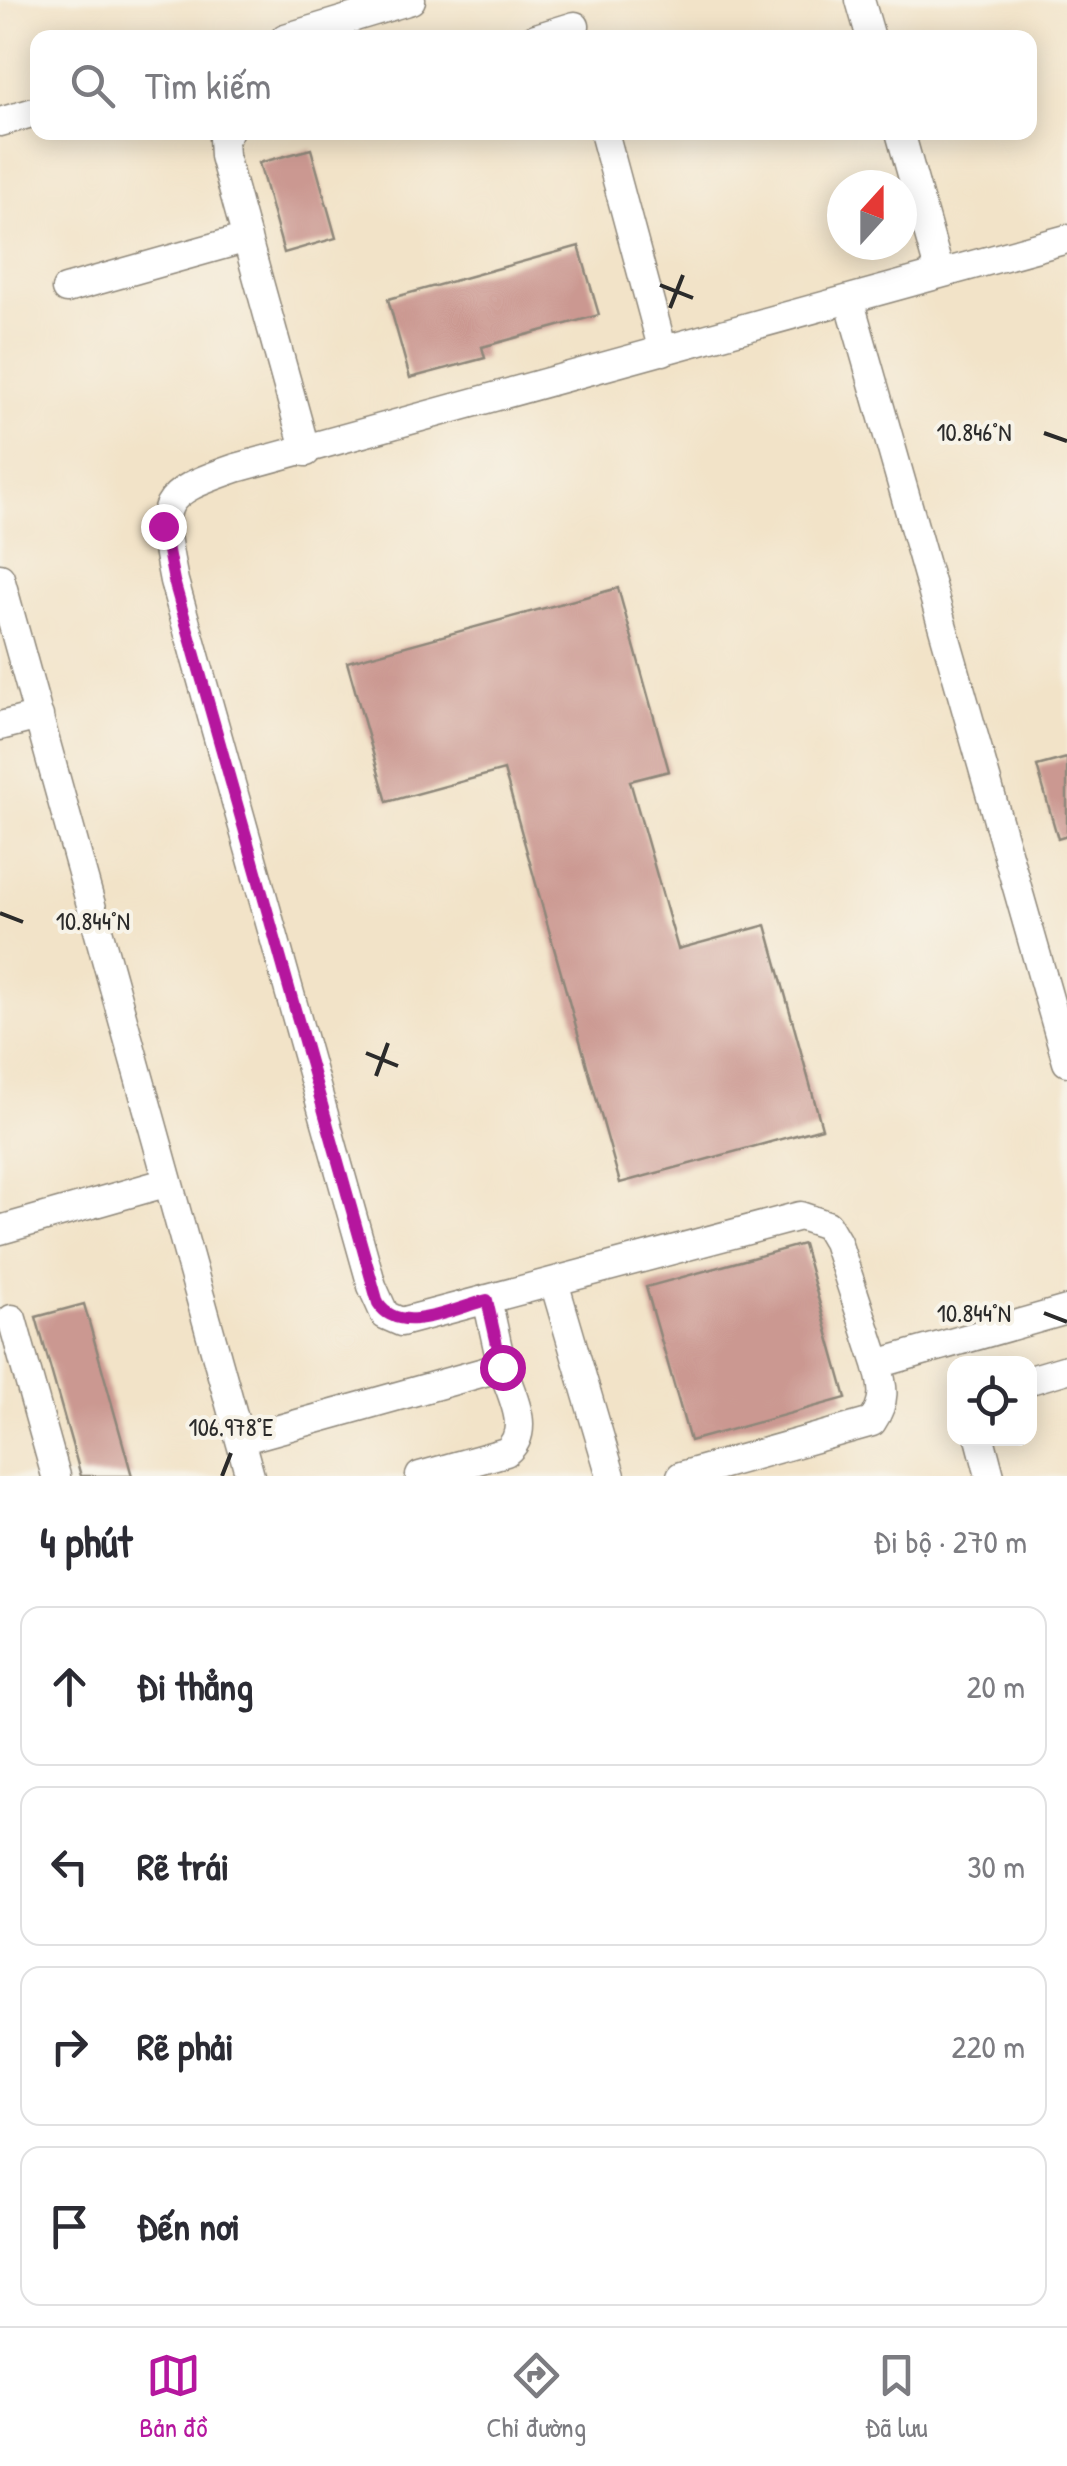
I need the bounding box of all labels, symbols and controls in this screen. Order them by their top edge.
search box [30,30,1037,140]
icon: search [65,58,120,113]
text: Tìm kiếm [145,59,271,111]
north arrow [827,170,917,260]
text: 10.846°N [937,415,1011,449]
route end [141,504,187,550]
text: 10.844°N [56,904,130,938]
text: 10.844°N [937,1296,1011,1330]
route start [480,1345,526,1391]
map controls [947,1356,1037,1446]
button: locate [947,1356,1037,1446]
text: 106.978°E [189,1410,273,1444]
text: 4 phút [40,1513,132,1570]
text: Đi bộ · 270 m [873,1520,1027,1563]
icon: ahead [42,1659,97,1714]
text: Đi thẳng [137,1660,253,1712]
text: 20 m [967,1665,1025,1708]
icon: left [42,1839,97,1894]
text: Rẽ trái [137,1840,229,1892]
text: 30 m [967,1845,1025,1888]
icon: right [42,2019,97,2074]
text: Rẽ phải [137,2020,234,2072]
text: 220 m [952,2025,1025,2068]
icon: arrive [42,2199,97,2254]
text: Đến nơi [137,2200,240,2252]
tab: Bản đồ [139,2348,208,2446]
tab: Chỉ đường [486,2348,586,2446]
tab: Đã lưu [865,2348,928,2446]

